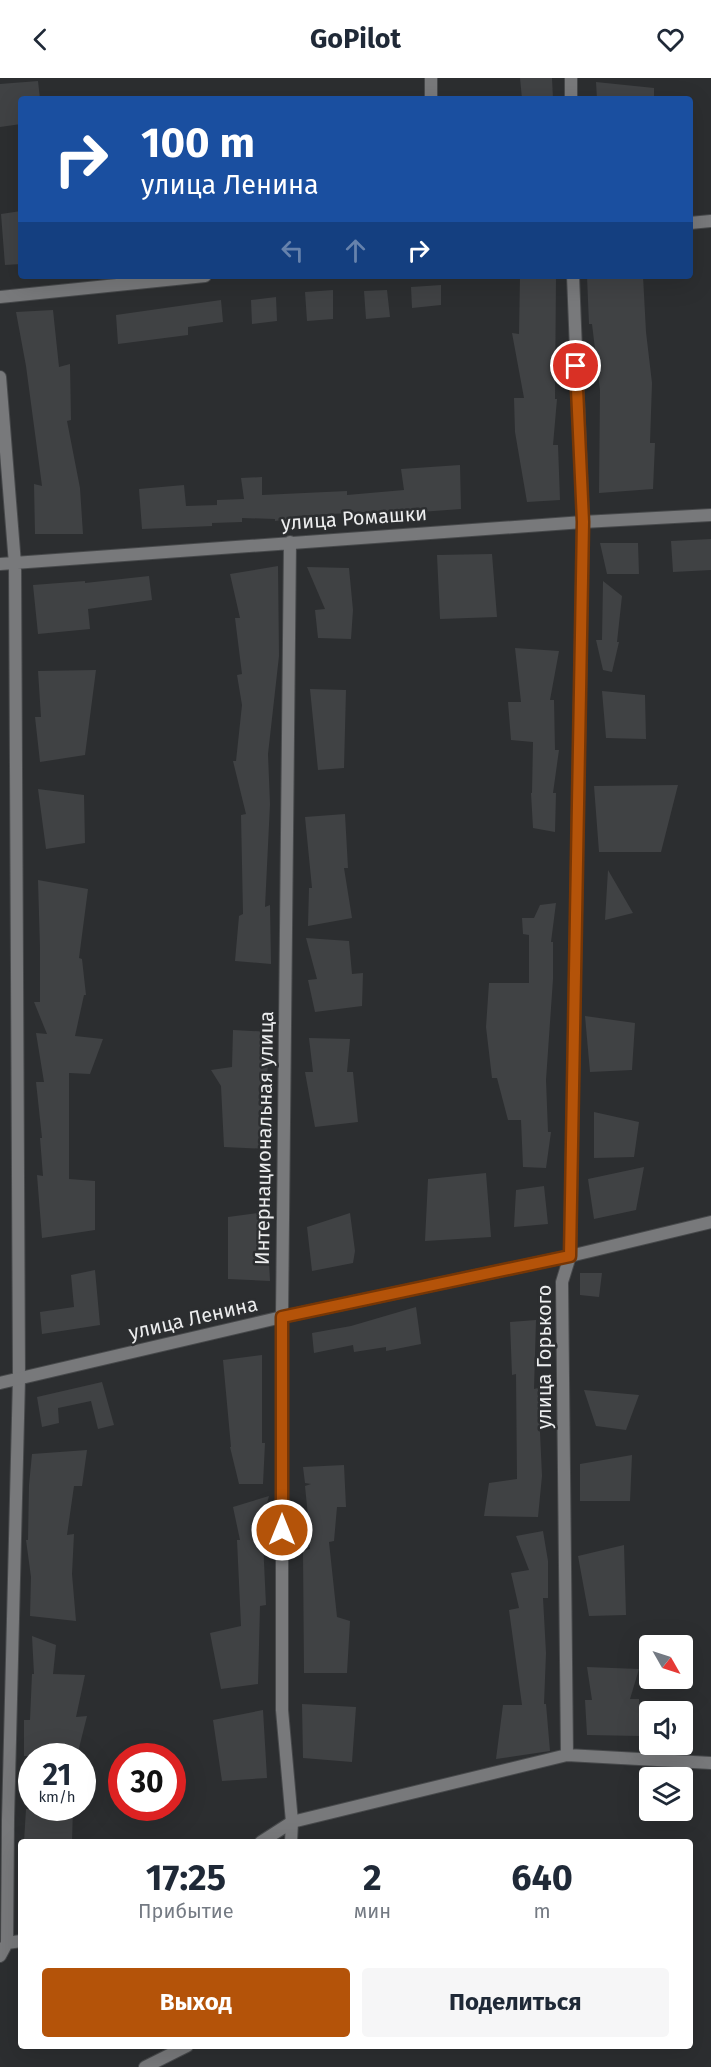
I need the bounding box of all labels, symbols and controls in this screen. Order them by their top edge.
icon: back [24,23,57,56]
text: GoPilot [310,23,401,55]
icon: heart [654,23,687,56]
text: 100 m [141,118,255,168]
icon: right [42,120,120,198]
text: улица Ленина [141,169,319,201]
icon: left [276,234,309,267]
icon: ahead [339,234,372,267]
icon: right [402,234,435,267]
pin [550,340,601,391]
icon: arrive [559,349,592,382]
street label: улица Ромашки [280,501,428,535]
street label: Интернациональная улица [250,1011,278,1265]
street label: улица Горького [532,1285,556,1429]
street label: улица Ленина [126,1291,260,1345]
position arrow [250,1498,314,1562]
north arrow [639,1635,693,1689]
map controls [639,1635,693,1821]
button: sound [639,1701,693,1755]
speed limit sign: 30 [108,1743,186,1821]
text: 21 [43,1757,71,1793]
button: layers [639,1767,693,1821]
text: km/h [38,1788,76,1806]
text: 17:25 [146,1856,226,1900]
text: 2 [363,1856,382,1900]
text: 640 [511,1856,573,1900]
text: Прибытие [138,1899,234,1923]
text: мин [354,1899,391,1923]
text: m [533,1899,551,1923]
button: Выход [42,1968,350,2037]
button: Поделиться [362,1968,669,2037]

